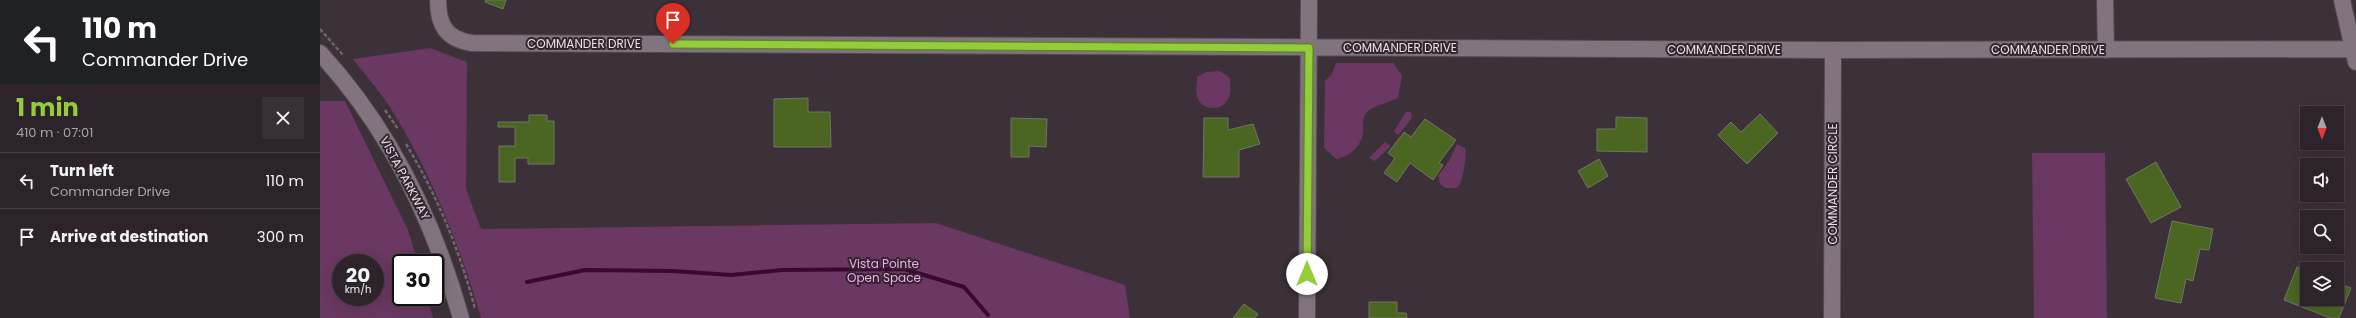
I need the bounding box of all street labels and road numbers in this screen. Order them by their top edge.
street label: COMMANDER DRIVE [527,35,641,52]
street label: COMMANDER DRIVE [1343,39,1457,56]
street label: COMMANDER DRIVE [1667,41,1781,58]
street label: COMMANDER DRIVE [1991,41,2105,58]
street label: COMMANDER CIRCLE [1824,123,1841,245]
street label: VISTA PARKWAY [376,133,435,222]

